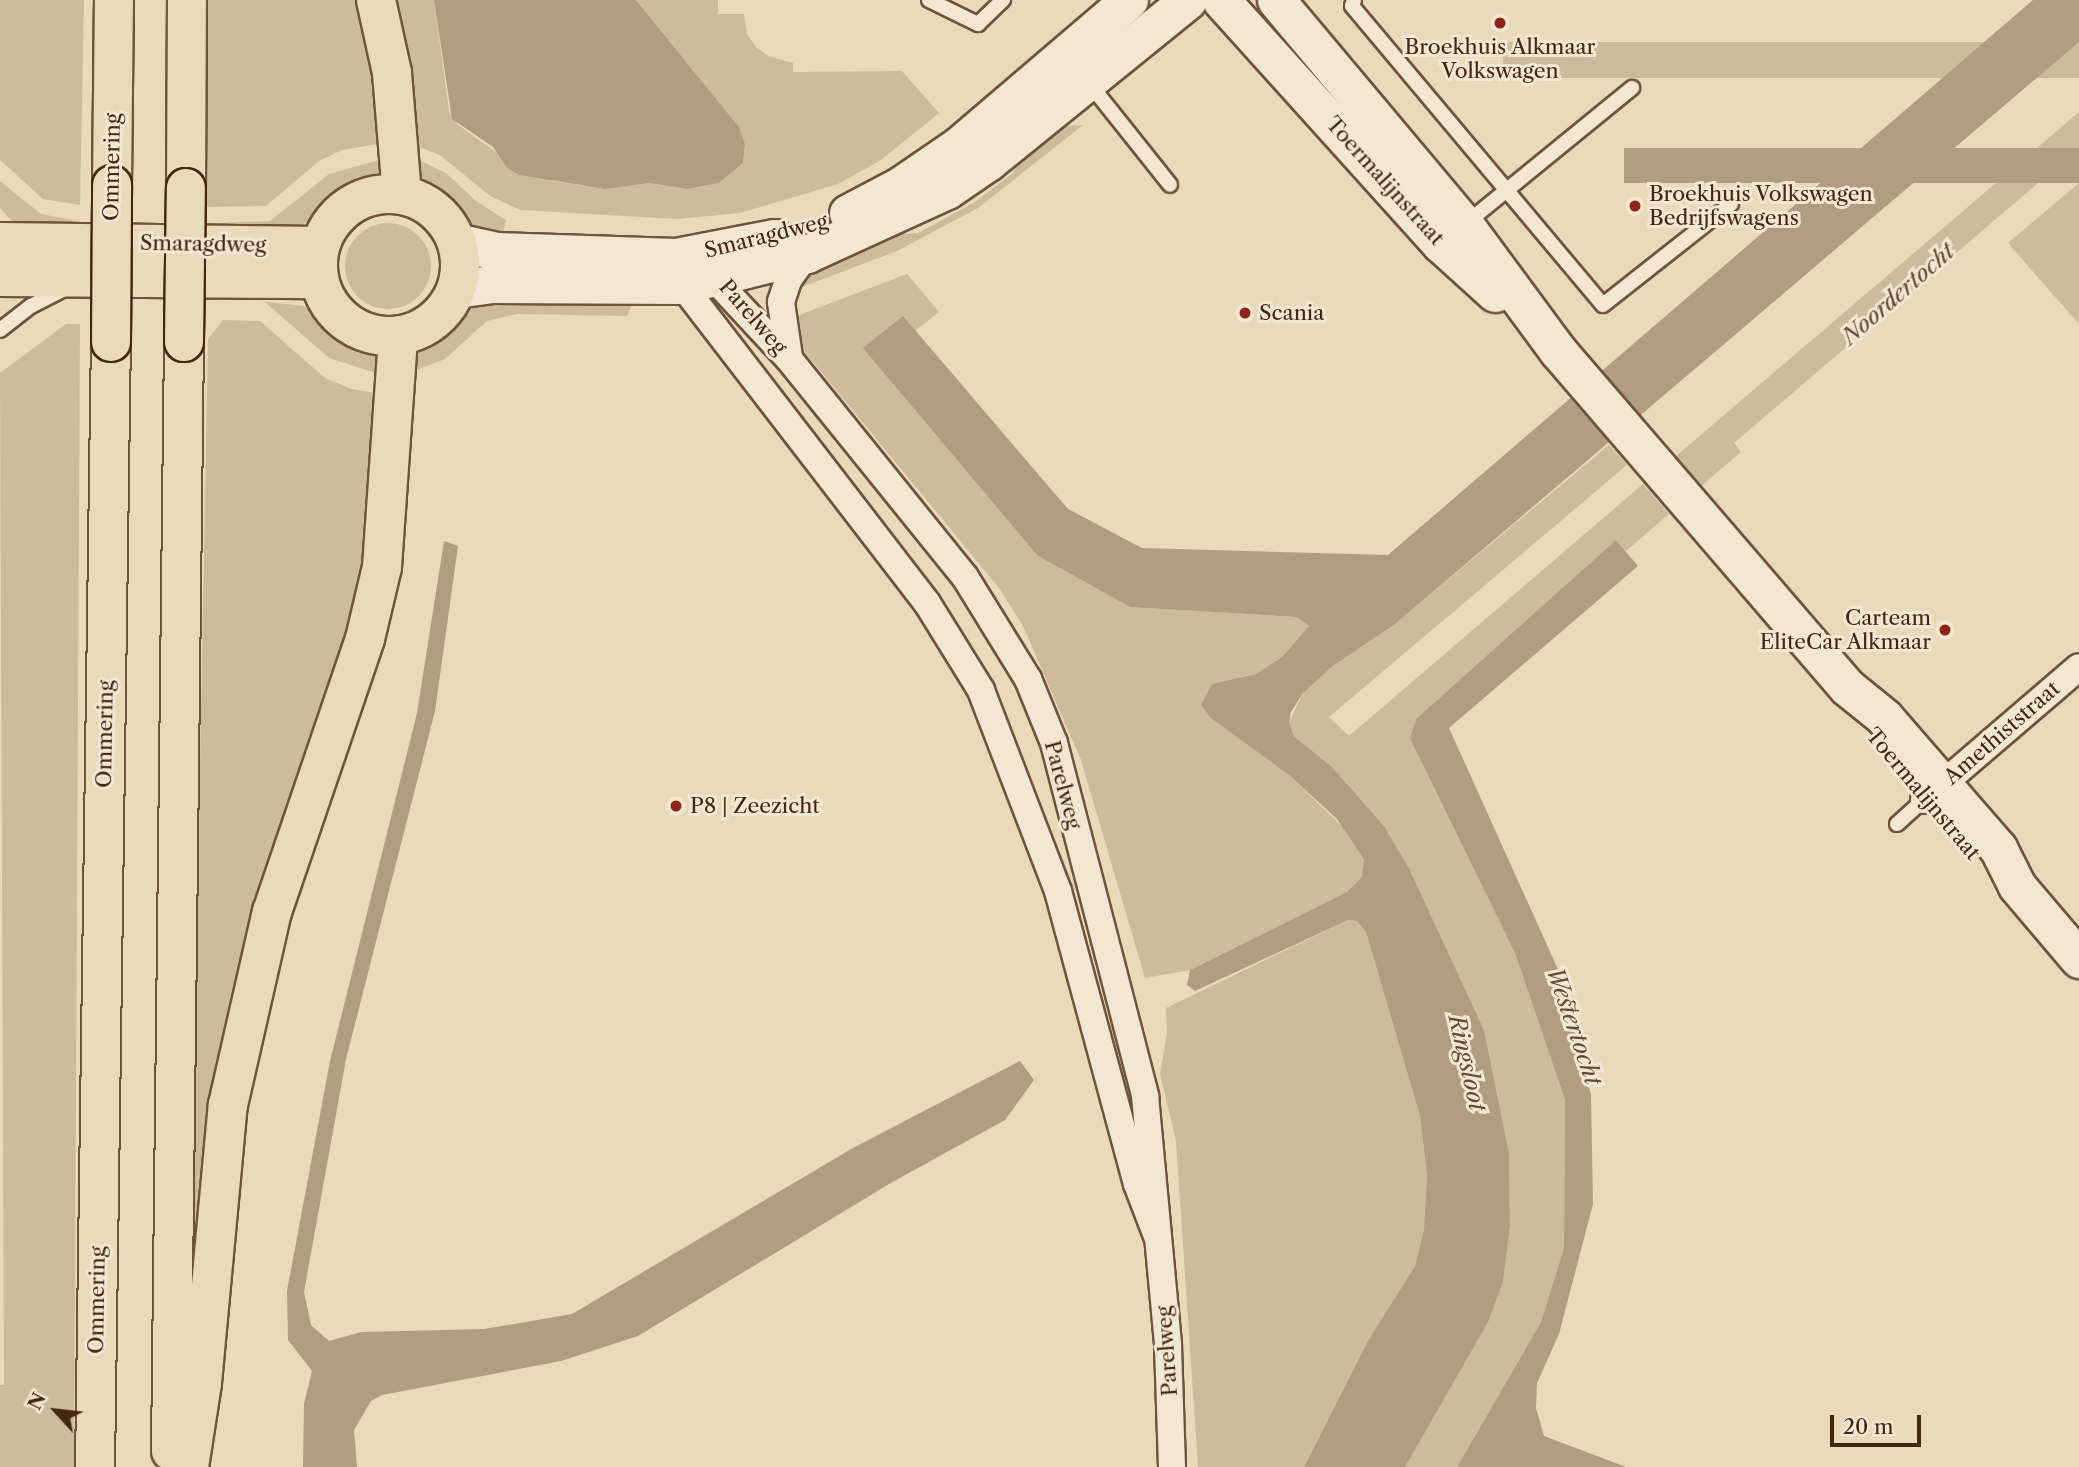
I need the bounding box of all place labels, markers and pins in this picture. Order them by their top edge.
marker: Broekhuis Alkmaar Volkswagen [1492,15,1508,31]
place label: Broekhuis Alkmaar Volkswagen [1404,34,1596,84]
place label: Broekhuis Volkswagen Bedrijfswagens [1649,181,1873,231]
marker: Broekhuis Volkswagen Bedrijfswagens [1627,198,1643,214]
place label: Scania [1259,300,1324,326]
marker: Scania [1237,305,1253,321]
place label: Carteam EliteCar Alkmaar [1759,605,1931,655]
marker: Carteam EliteCar Alkmaar [1937,622,1953,638]
place label: P8 | Zeezicht [690,793,820,819]
marker: P8 | Zeezicht [668,798,684,814]

